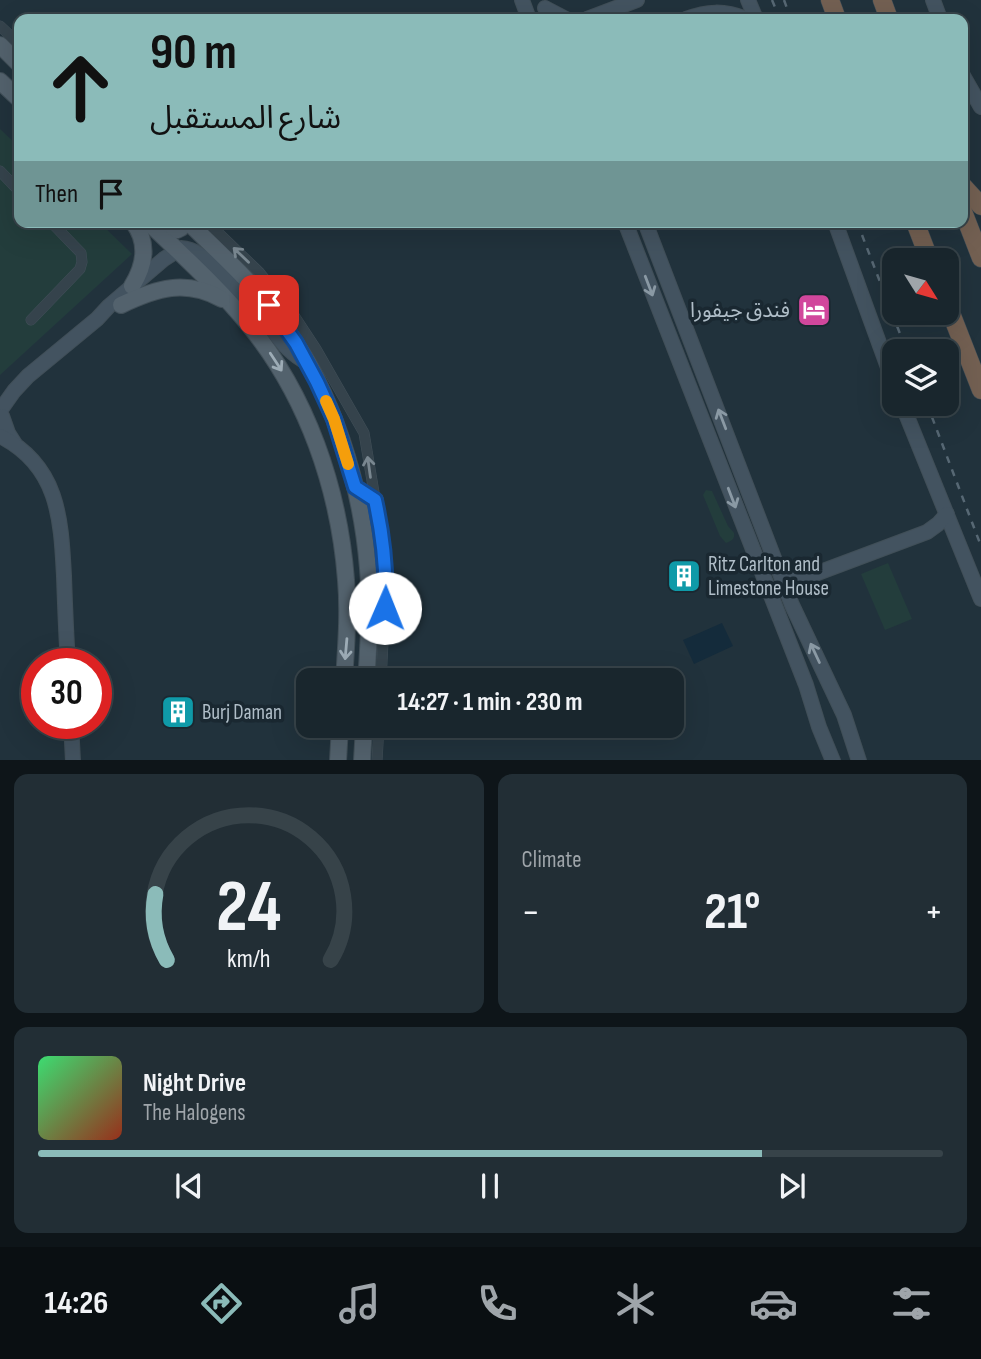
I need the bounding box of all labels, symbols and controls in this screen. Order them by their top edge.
text: 90 m [150,24,237,83]
icon: ahead [35,42,126,133]
text: شارع المستقبل [150,99,341,138]
icon: arrive [92,175,130,213]
text: Then [35,179,78,210]
one-way arrow [233,246,250,263]
north arrow [882,248,959,326]
map controls [882,248,959,416]
pin [239,275,299,335]
one-way arrow [644,275,657,297]
icon: arrive [250,286,288,324]
hotel icon: فندق جيفورا [795,291,833,329]
place label: فندق جيفورا [690,298,790,323]
button: layers [882,339,959,416]
one-way arrow [268,352,283,371]
one-way arrow [714,409,727,431]
one-way arrow [362,456,375,479]
one-way arrow [727,486,740,508]
place label: Ritz Carlton and Limestone House [708,552,829,601]
building icon: Ritz Carlton and Limestone House [665,557,703,595]
position arrow [348,571,422,645]
one-way arrow [339,638,352,660]
one-way arrow [808,643,821,665]
speed limit sign: 30 [21,648,112,739]
text: 14:27 · 1 min · 230 m [398,687,582,718]
building icon: Burj Daman [159,693,197,731]
place label: Burj Daman [202,700,282,725]
text: Climate [522,846,581,874]
text: 24 [216,864,281,952]
text: 21° [704,881,760,944]
text: − [522,890,540,935]
text: + [924,890,943,935]
text: km/h [227,943,270,974]
text: Night Drive [143,1068,246,1099]
text: The Halogens [143,1099,246,1127]
icon: previous [170,1167,208,1205]
icon: pause [471,1167,509,1205]
icon: next [773,1167,811,1205]
icon: directions [197,1279,246,1328]
icon: music [335,1279,384,1328]
icon: phone [473,1279,522,1328]
icon: climate [611,1279,660,1328]
icon: car [749,1279,798,1328]
icon: filters [887,1279,936,1328]
text: 14:26 [45,1284,108,1323]

